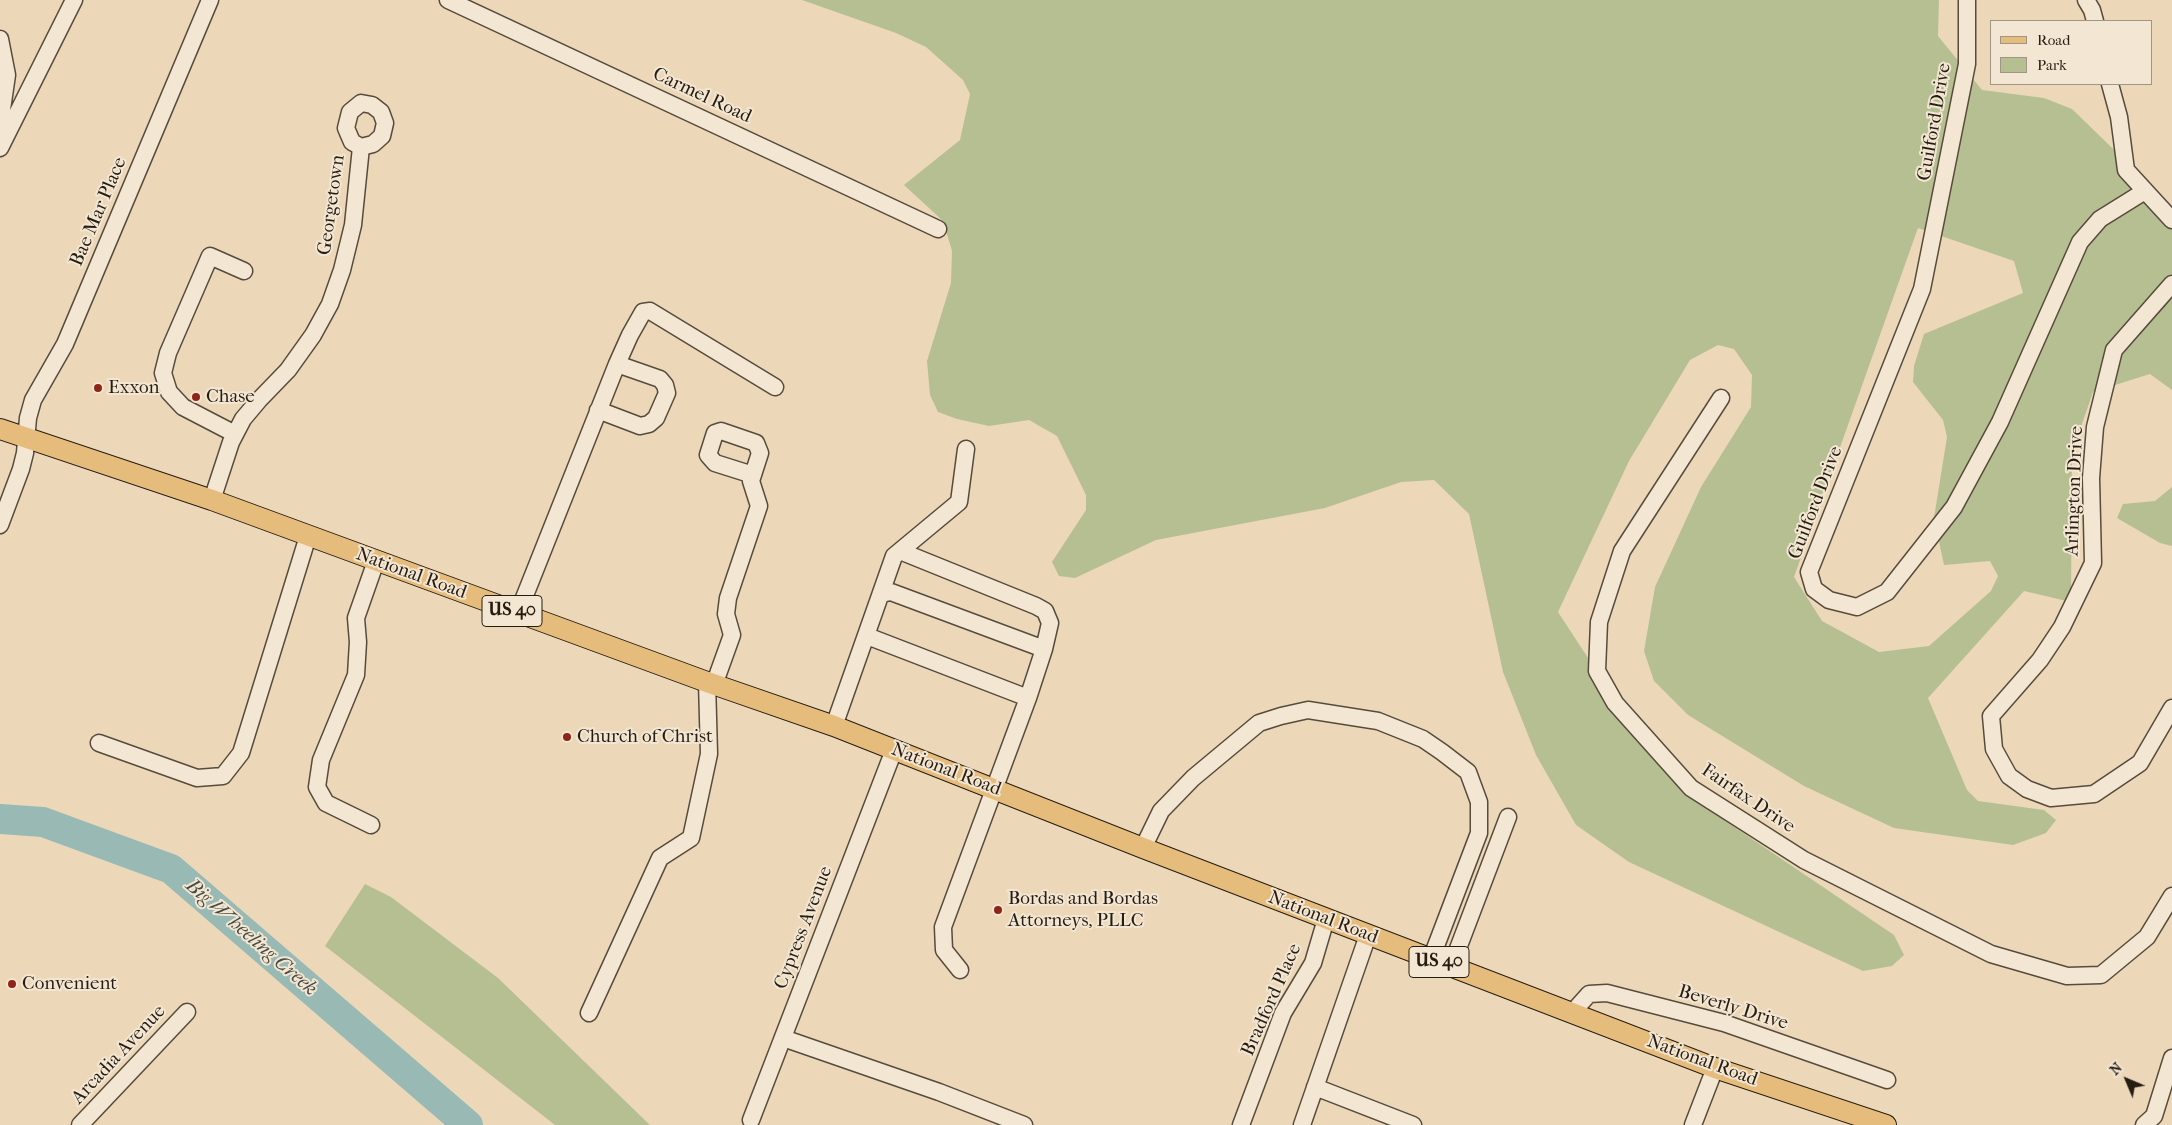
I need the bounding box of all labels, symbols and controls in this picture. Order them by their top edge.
legend [1990,20,2152,85]
text: Road [2037,31,2070,49]
text: Park [2037,56,2067,74]
street label: Guilford Drive [1913,61,1957,183]
street label: Carmel Road [649,63,755,129]
street label: Georgetown [314,153,350,257]
street label: Bae Mar Place [66,154,132,270]
place label: Exxon [108,377,160,399]
marker: Exxon [92,382,104,394]
place label: Chase [206,386,255,408]
marker: Chase [190,391,202,403]
street label: Arlington Drive [2061,425,2089,557]
street label: Guilford Drive [1784,443,1848,563]
street label: National Road [353,543,469,605]
road number: US 40 [482,596,542,626]
place label: Church of Christ [577,726,713,748]
marker: Church of Christ [561,731,573,743]
street label: National Road [888,739,1004,801]
street label: Fairfax Drive [1697,759,1799,839]
street label: Cypress Avenue [770,863,838,993]
water label: Big Wheeling Creek [180,874,322,1002]
street label: National Road [1265,887,1381,949]
place label: Bordas and Bordas Attorneys, PLLC [1008,888,1158,932]
marker: Bordas and Bordas Attorneys, PLLC [992,904,1004,916]
street label: Bradford Place [1237,940,1307,1060]
road number: US 40 [1409,946,1469,978]
place label: Convenient [22,973,117,995]
marker: Convenient [6,978,18,990]
street label: Beverly Drive [1675,981,1791,1035]
street label: Arcadia Avenue [67,1001,171,1109]
street label: National Road [1644,1030,1760,1092]
north arrow [2102,1055,2152,1105]
text: N [2106,1059,2126,1079]

